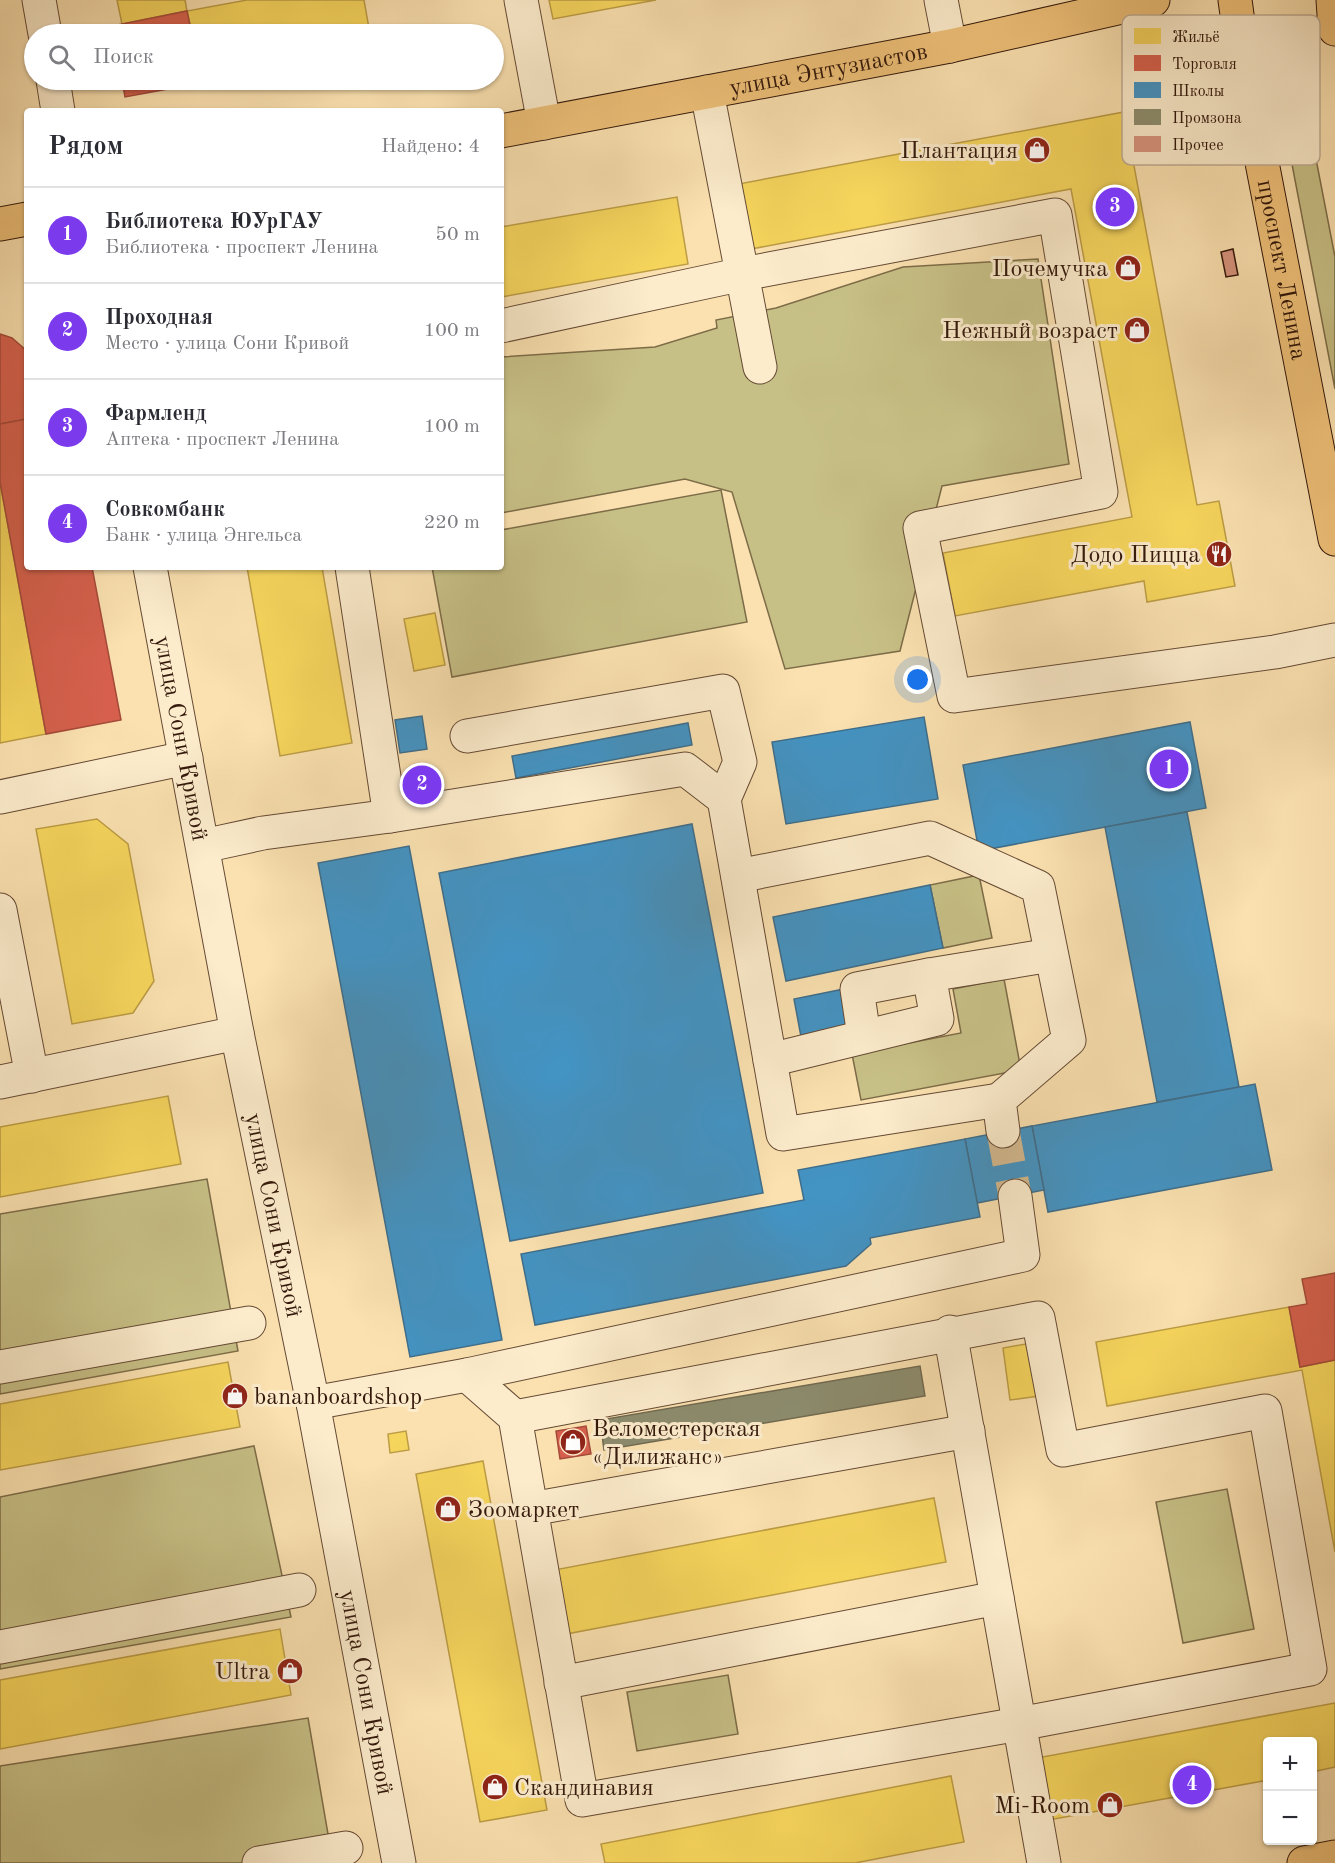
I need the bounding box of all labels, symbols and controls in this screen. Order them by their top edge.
legend [1122,15,1320,165]
search box [24,24,504,90]
text: Жильё [1172,30,1220,46]
icon: search [45,41,78,74]
street label: улица Энтузиастов [727,41,930,102]
text: Поиск [93,46,154,68]
text: Торговля [1172,57,1237,73]
text: Школы [1172,84,1224,100]
text: Промзона [1172,111,1242,127]
text: Рядом [48,134,123,160]
shop icon: Плантация [1022,135,1052,165]
text: Найдено: 4 [381,137,480,157]
text: Прочее [1172,138,1224,154]
place label: Плантация [900,140,1018,164]
street label: проспект Ленина [1252,178,1310,362]
pin: 3 [1096,184,1134,230]
text: Библиотека ЮУрГАУ [105,211,323,233]
text: 1 [62,225,73,245]
text: 50 m [435,225,480,245]
text: Библиотека · проспект Ленина [105,238,378,258]
shop icon: Почемучка [1113,253,1143,283]
place label: Почемучка [992,258,1108,282]
text: Проходная [105,307,213,329]
shop icon: Нежный возраст [1122,315,1152,345]
place label: Нежный возраст [942,320,1118,344]
text: 2 [62,321,73,341]
text: 100 m [424,321,480,341]
text: Место · улица Сони Кривой [105,334,349,354]
text: Фармленд [105,403,207,425]
text: 3 [62,417,73,437]
text: 100 m [424,417,480,437]
text: Аптека · проспект Ленина [105,430,339,450]
text: Совкомбанк [105,499,225,521]
text: 4 [62,513,73,533]
text: 220 m [424,513,480,533]
text: Банк · улица Энгельса [105,526,302,546]
restaurant icon: Додо Пицца [1204,539,1234,569]
place label: Додо Пицца [1071,544,1200,568]
street label: улица Сони Кривой [149,634,211,843]
your location [903,665,932,694]
pin: 1 [1150,746,1188,792]
pin: 2 [402,762,442,808]
street label: улица Сони Кривой [240,1111,305,1320]
shop icon: bananboardshop [220,1381,250,1411]
place label: bananboardshop [254,1386,422,1410]
place label: Веломестерская «Дилижанс» [592,1418,761,1470]
shop icon: Веломестерская «Дилижанс» [558,1427,588,1457]
shop icon: Зоомаркет [433,1494,463,1524]
place label: Зоомаркет [468,1499,579,1523]
street label: улица Сони Кривой [334,1588,396,1797]
shop icon: Ultra [275,1656,305,1686]
place label: Ultra [215,1661,270,1685]
map controls [1263,1737,1317,1845]
button: + [1263,1737,1317,1791]
pin: 4 [1172,1762,1212,1808]
shop icon: Скандинавия [480,1772,510,1802]
place label: Скандинавия [514,1777,654,1801]
shop icon: Mi-Room [1095,1790,1125,1820]
button: − [1263,1791,1317,1845]
place label: Mi-Room [994,1795,1090,1819]

